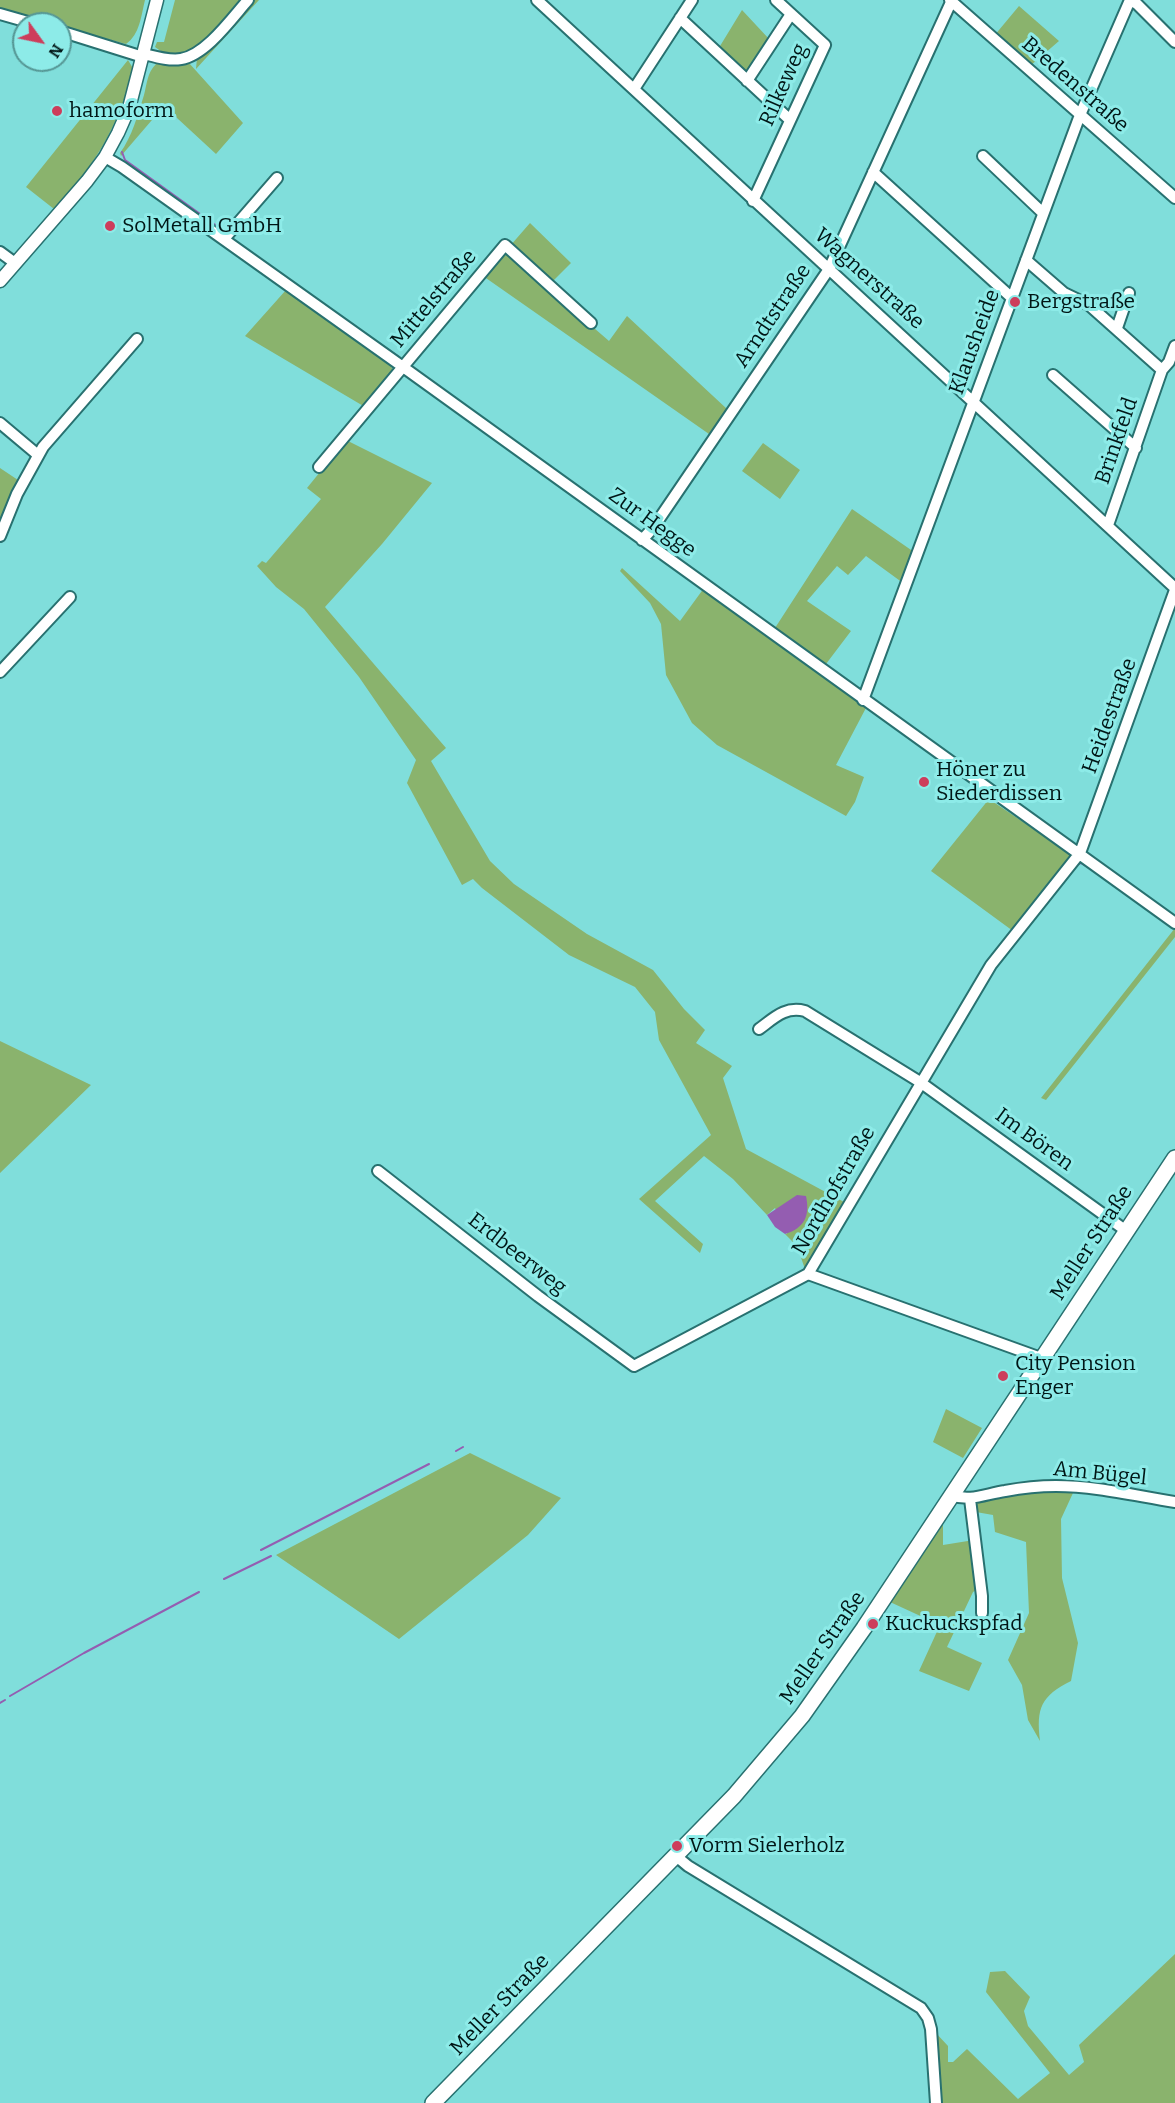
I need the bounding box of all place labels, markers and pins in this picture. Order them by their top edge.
place label: hamoform [69,98,174,124]
marker: hamoform [50,104,64,118]
place label: SolMetall GmbH [122,213,282,239]
marker: SolMetall GmbH [103,219,117,233]
place label: Bergstraße [1027,289,1135,315]
marker: Bergstraße [1008,295,1022,309]
place label: Höner zu Siederdissen [936,757,1062,807]
marker: Höner zu Siederdissen [917,775,931,789]
place label: City Pension Enger [1015,1351,1136,1401]
marker: City Pension Enger [996,1369,1010,1383]
place label: Kuckuckspfad [885,1611,1023,1637]
marker: Kuckuckspfad [866,1617,880,1631]
place label: Vorm Sielerholz [689,1833,845,1859]
marker: Vorm Sielerholz [670,1839,684,1853]

